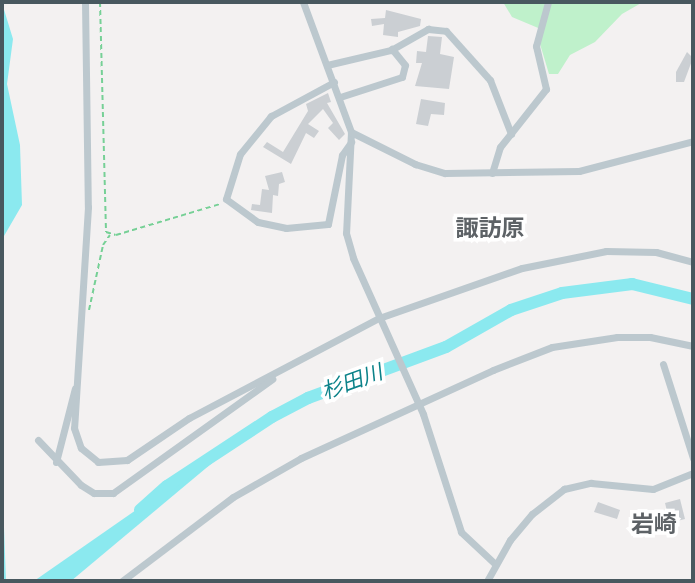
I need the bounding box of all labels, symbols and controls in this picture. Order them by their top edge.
district label: 諏訪原 [456,214,524,242]
water label: 杉田川 [318,359,386,405]
district label: 岩崎 [631,510,677,538]

